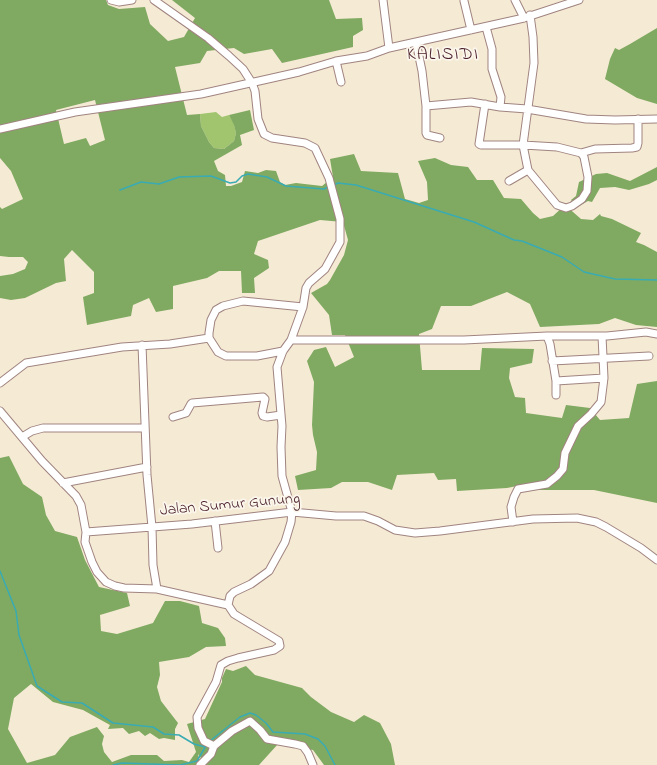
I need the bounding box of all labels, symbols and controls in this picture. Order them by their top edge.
district label: KALISIDI [407,45,479,67]
street label: Jalan Sumur Gunung [159,490,301,522]

